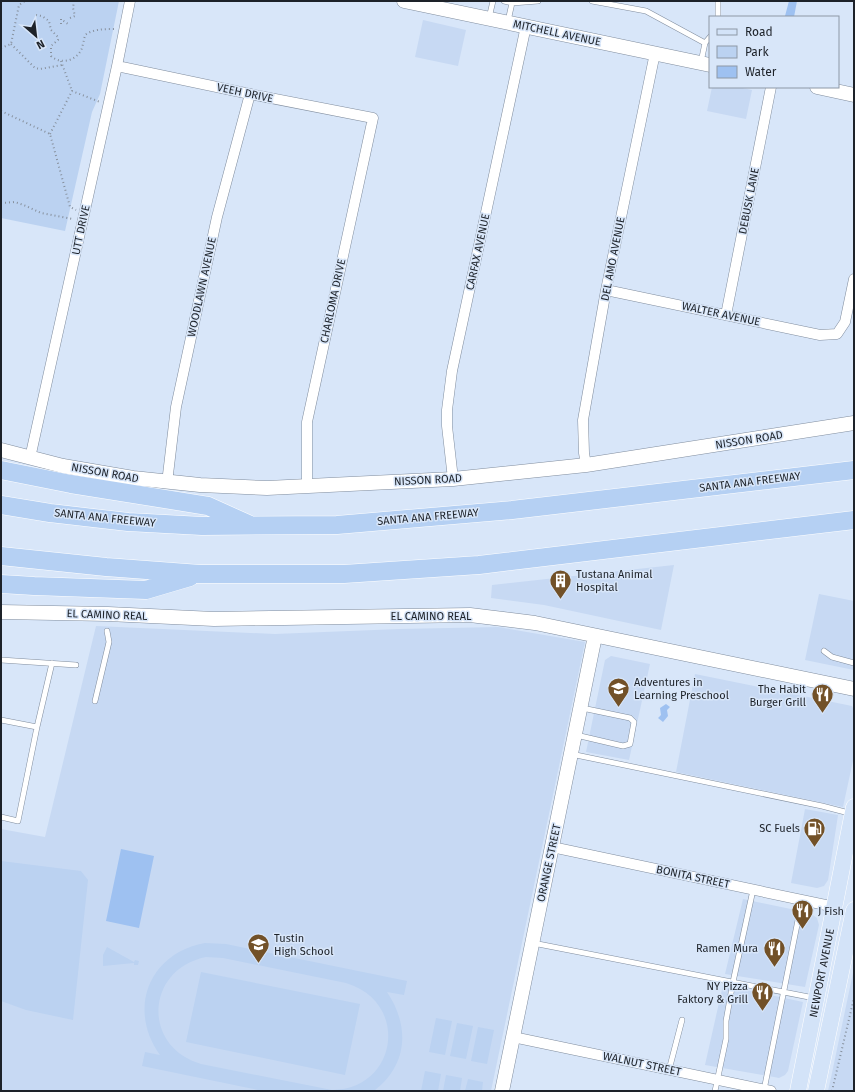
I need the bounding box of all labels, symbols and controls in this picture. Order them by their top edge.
north arrow [16,16,56,56]
legend [709,16,839,88]
street label: MITCHELL AVENUE [512,17,602,49]
text: Road [745,25,773,39]
text: N [34,37,47,52]
text: Park [745,45,769,59]
text: Water [745,65,777,79]
street label: VEEH DRIVE [216,81,274,105]
street label: DEBUSK LANE [736,167,762,235]
street label: UTT DRIVE [69,204,93,256]
street label: CARFAX AVENUE [464,212,492,291]
street label: DEL AMO AVENUE [598,216,628,302]
street label: WOODLAWN AVENUE [185,236,219,338]
street label: CHARLOMA DRIVE [318,258,348,344]
street label: WALTER AVENUE [681,299,762,329]
street label: NISSON ROAD [714,428,784,452]
street label: NISSON ROAD [70,461,140,485]
street label: SANTA ANA FREEWAY [699,469,801,495]
street label: NISSON ROAD [394,472,462,488]
street label: SANTA ANA FREEWAY [54,506,156,530]
street label: SANTA ANA FREEWAY [377,506,479,528]
building icon: Tustana Animal Hospital [548,567,574,600]
place label: Tustana Animal Hospital [576,568,652,594]
street label: EL CAMINO REAL [66,607,148,623]
street label: EL CAMINO REAL [391,610,472,623]
school or university icon: Adventures in Learning Preschool [605,675,631,708]
place label: Adventures in Learning Preschool [634,676,729,702]
restaurant icon: The Habit Burger Grill [809,682,835,715]
place label: The Habit Burger Grill [749,683,806,709]
fuel station icon: SC Fuels [802,815,828,848]
place label: SC Fuels [759,822,800,835]
street label: ORANGE STREET [534,823,564,903]
street label: BONITA STREET [655,863,731,891]
restaurant icon: J Fish [789,898,815,931]
place label: J Fish [818,905,844,918]
street label: NEWPORT AVENUE [807,927,837,1019]
school or university icon: Tustin High School [246,931,272,964]
place label: Tustin High School [274,932,333,958]
restaurant icon: Ramen Mura [761,935,787,968]
place label: Ramen Mura [696,942,758,955]
restaurant icon: NY Pizza Faktory & Grill [750,979,776,1012]
place label: NY Pizza Faktory & Grill [677,980,748,1006]
street label: WALNUT STREET [602,1049,683,1079]

